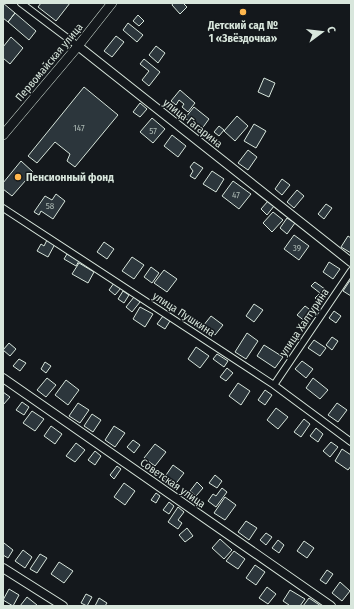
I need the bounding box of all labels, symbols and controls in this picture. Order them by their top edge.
marker: Детский сад № 1 «Звёздочка» [238,7,248,17]
north arrow [302,12,342,52]
place label: Детский сад № 1 «Звёздочка» [207,19,278,45]
street label: Первомайская улица [13,21,86,104]
text: С [324,25,338,34]
street label: улица Гагарина [160,96,225,151]
house number: 147 [73,123,85,133]
house number: 57 [149,126,157,136]
place label: Пенсионный фонд [26,171,114,184]
marker: Пенсионный фонд [13,172,23,182]
house number: 47 [232,190,240,200]
house number: 58 [46,201,55,211]
house number: 39 [293,243,301,253]
street label: улица Халтурина [277,286,332,359]
street label: улица Пушкина [150,289,217,339]
street label: Советская улица [138,456,208,511]

